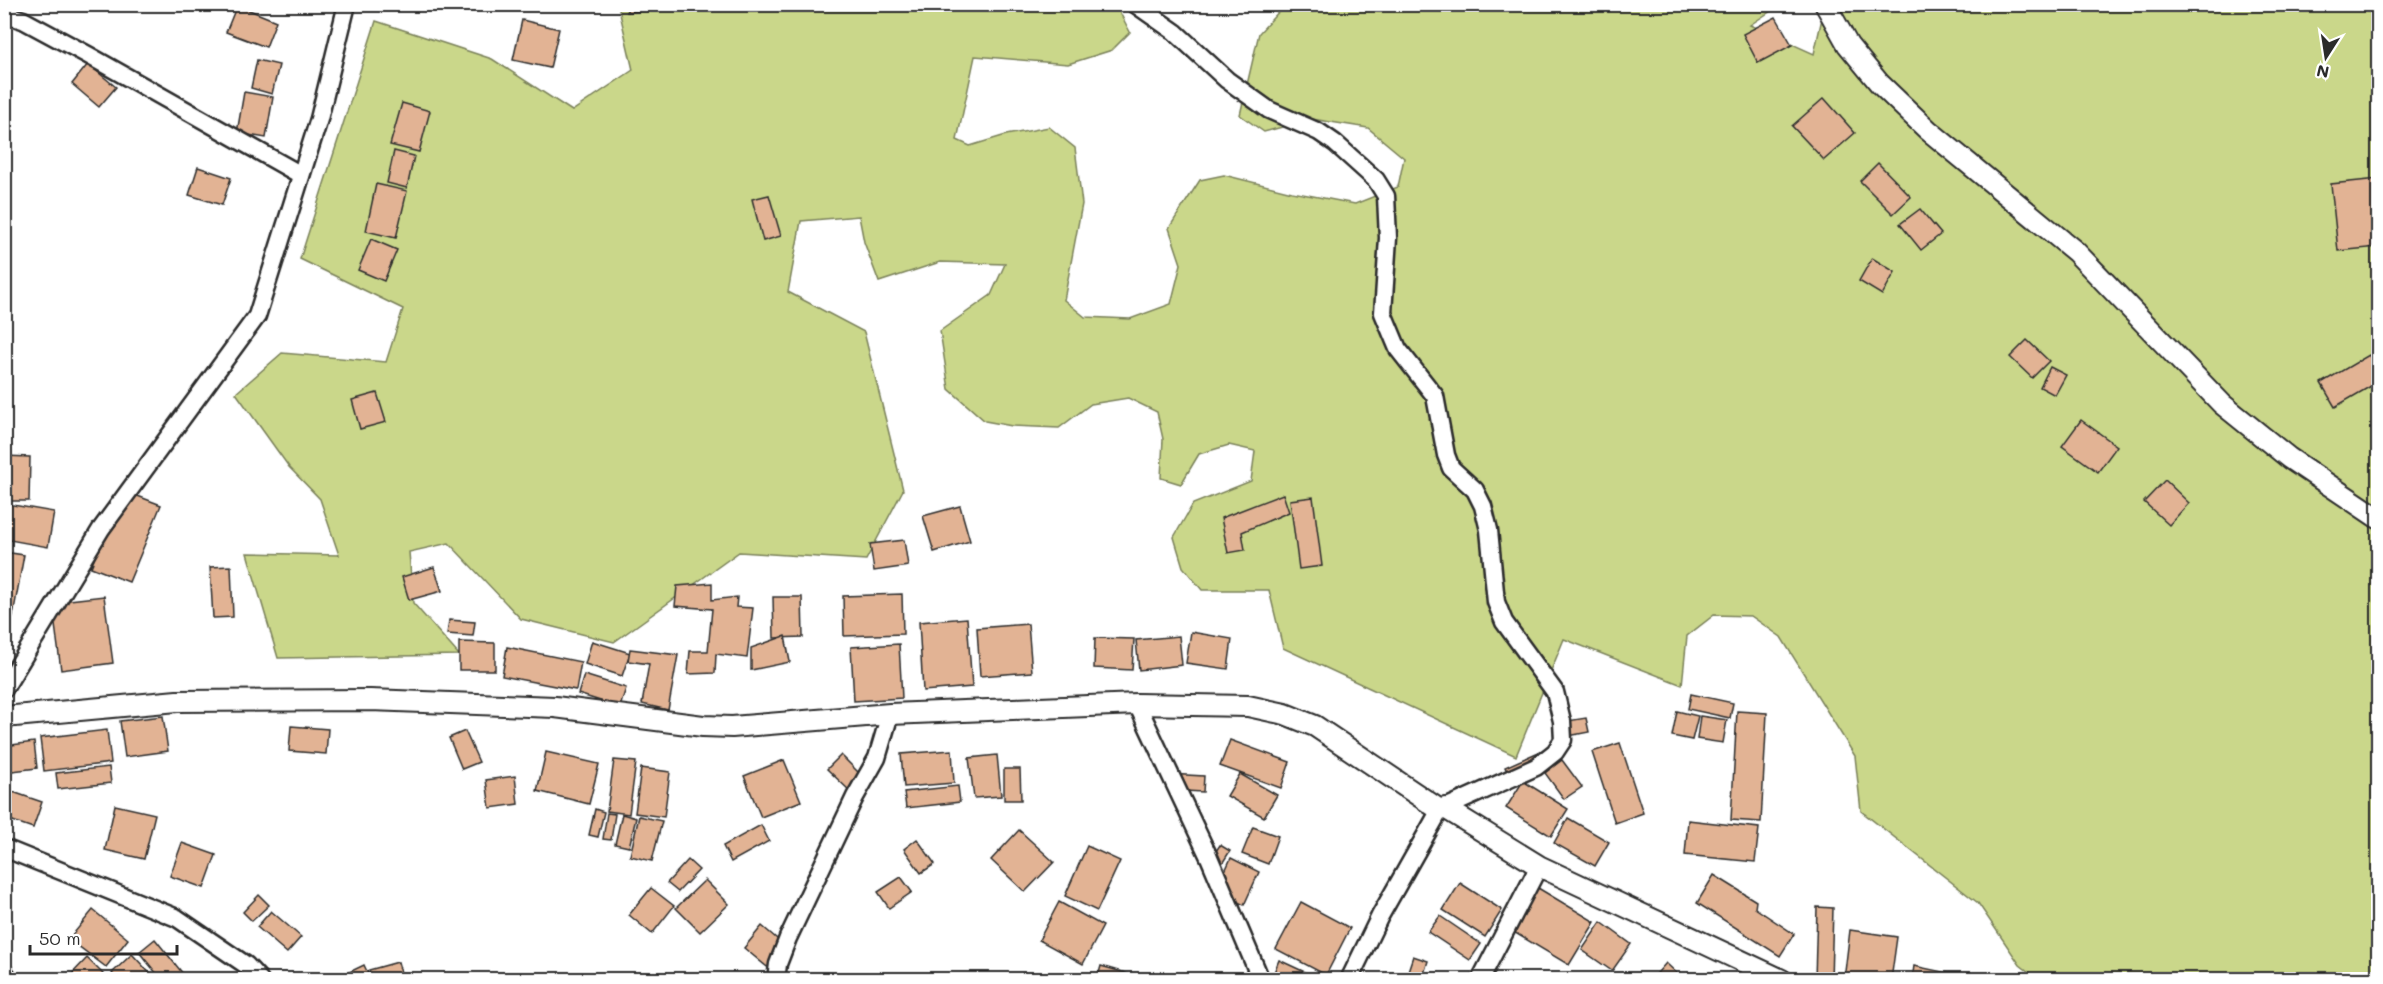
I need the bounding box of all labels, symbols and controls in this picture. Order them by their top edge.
north arrow [2296,27,2356,87]
text: N [2315,61,2331,84]
scale bar [30,918,177,956]
text: 50 m [39,926,81,950]

